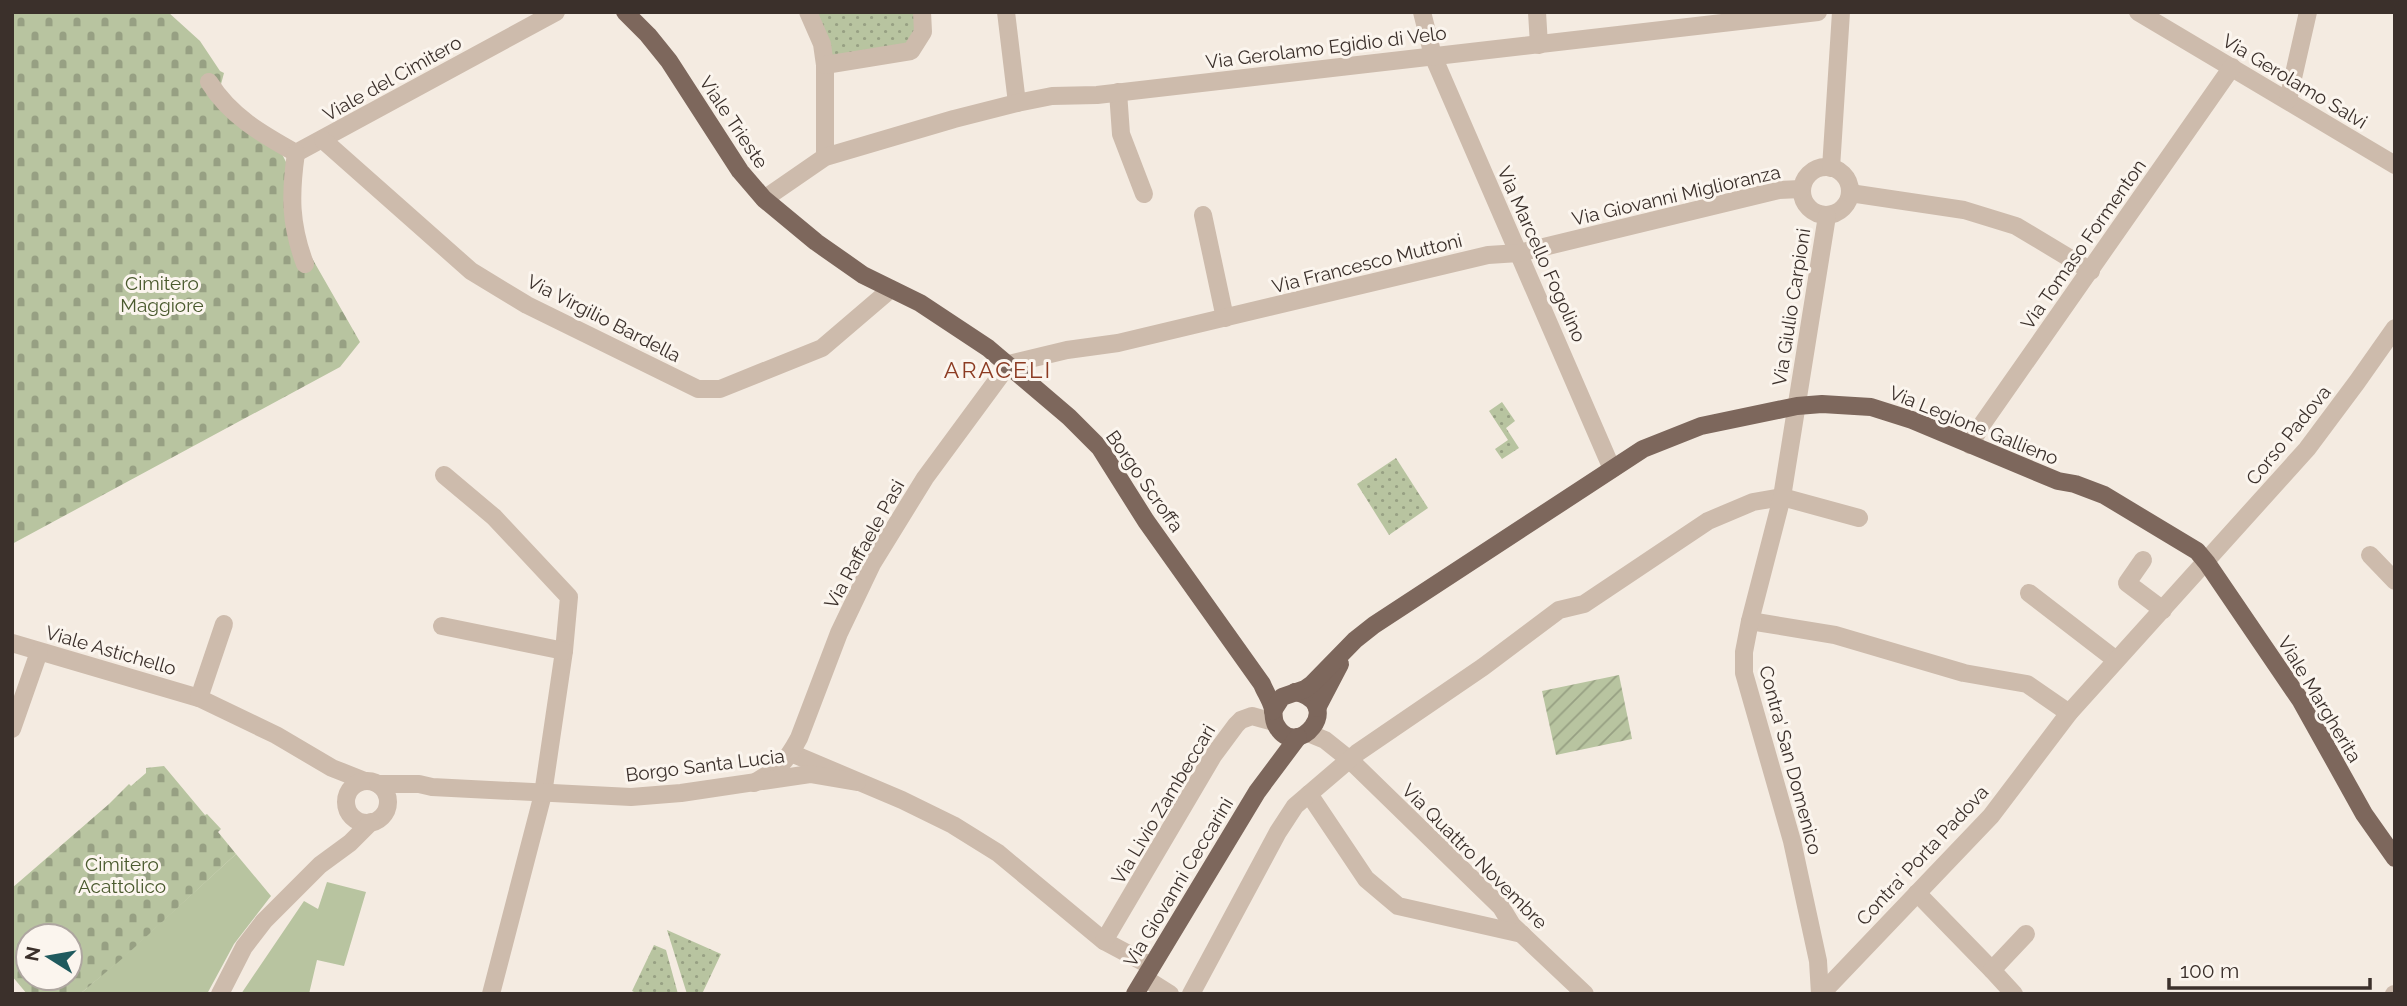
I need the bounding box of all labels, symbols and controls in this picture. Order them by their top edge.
street label: Via Gerolamo Egidio di Velo [1204,21,1448,73]
street label: Via Gerolamo Salvi [2219,29,2371,133]
street label: Viale del Cimitero [319,31,465,125]
street label: Viale Trieste [695,72,773,172]
street label: Via Tomaso Formenton [2016,155,2150,333]
street label: Via Giovanni Miglioranza [1570,160,1782,230]
street label: Via Marcello Fogolino [1493,163,1591,345]
street label: Via Giulio Carpioni [1768,227,1814,387]
street label: Via Francesco Muttoni [1270,229,1464,297]
street label: Via Virgilio Bardella [524,270,684,366]
park label: Cimitero Maggiore [120,272,204,316]
district label: ARACELI [944,356,1052,383]
street label: Via Legione Gallieno [1886,381,2062,469]
street label: Corso Padova [2241,381,2335,489]
street label: Borgo Scroffa [1102,426,1188,536]
street label: Via Raffaele Pasi [820,476,908,612]
street label: Viale Astichello [43,621,179,679]
street label: Viale Margherita [2274,632,2366,766]
street label: Contra' San Domenico [1755,663,1827,857]
street label: Via Livio Zambeccari [1107,720,1219,888]
street label: Borgo Santa Lucia [624,744,786,786]
street label: Via Quattro Novembre [1398,779,1552,933]
street label: Contra' Porta Padova [1852,781,1992,929]
street label: Via Giovanni Ceccarini [1119,793,1237,971]
park label: Cimitero Acattolico [78,853,166,897]
north arrow [14,922,84,992]
text: N [20,945,44,963]
scale bar [2169,946,2370,990]
text: 100 m [2180,958,2239,983]

